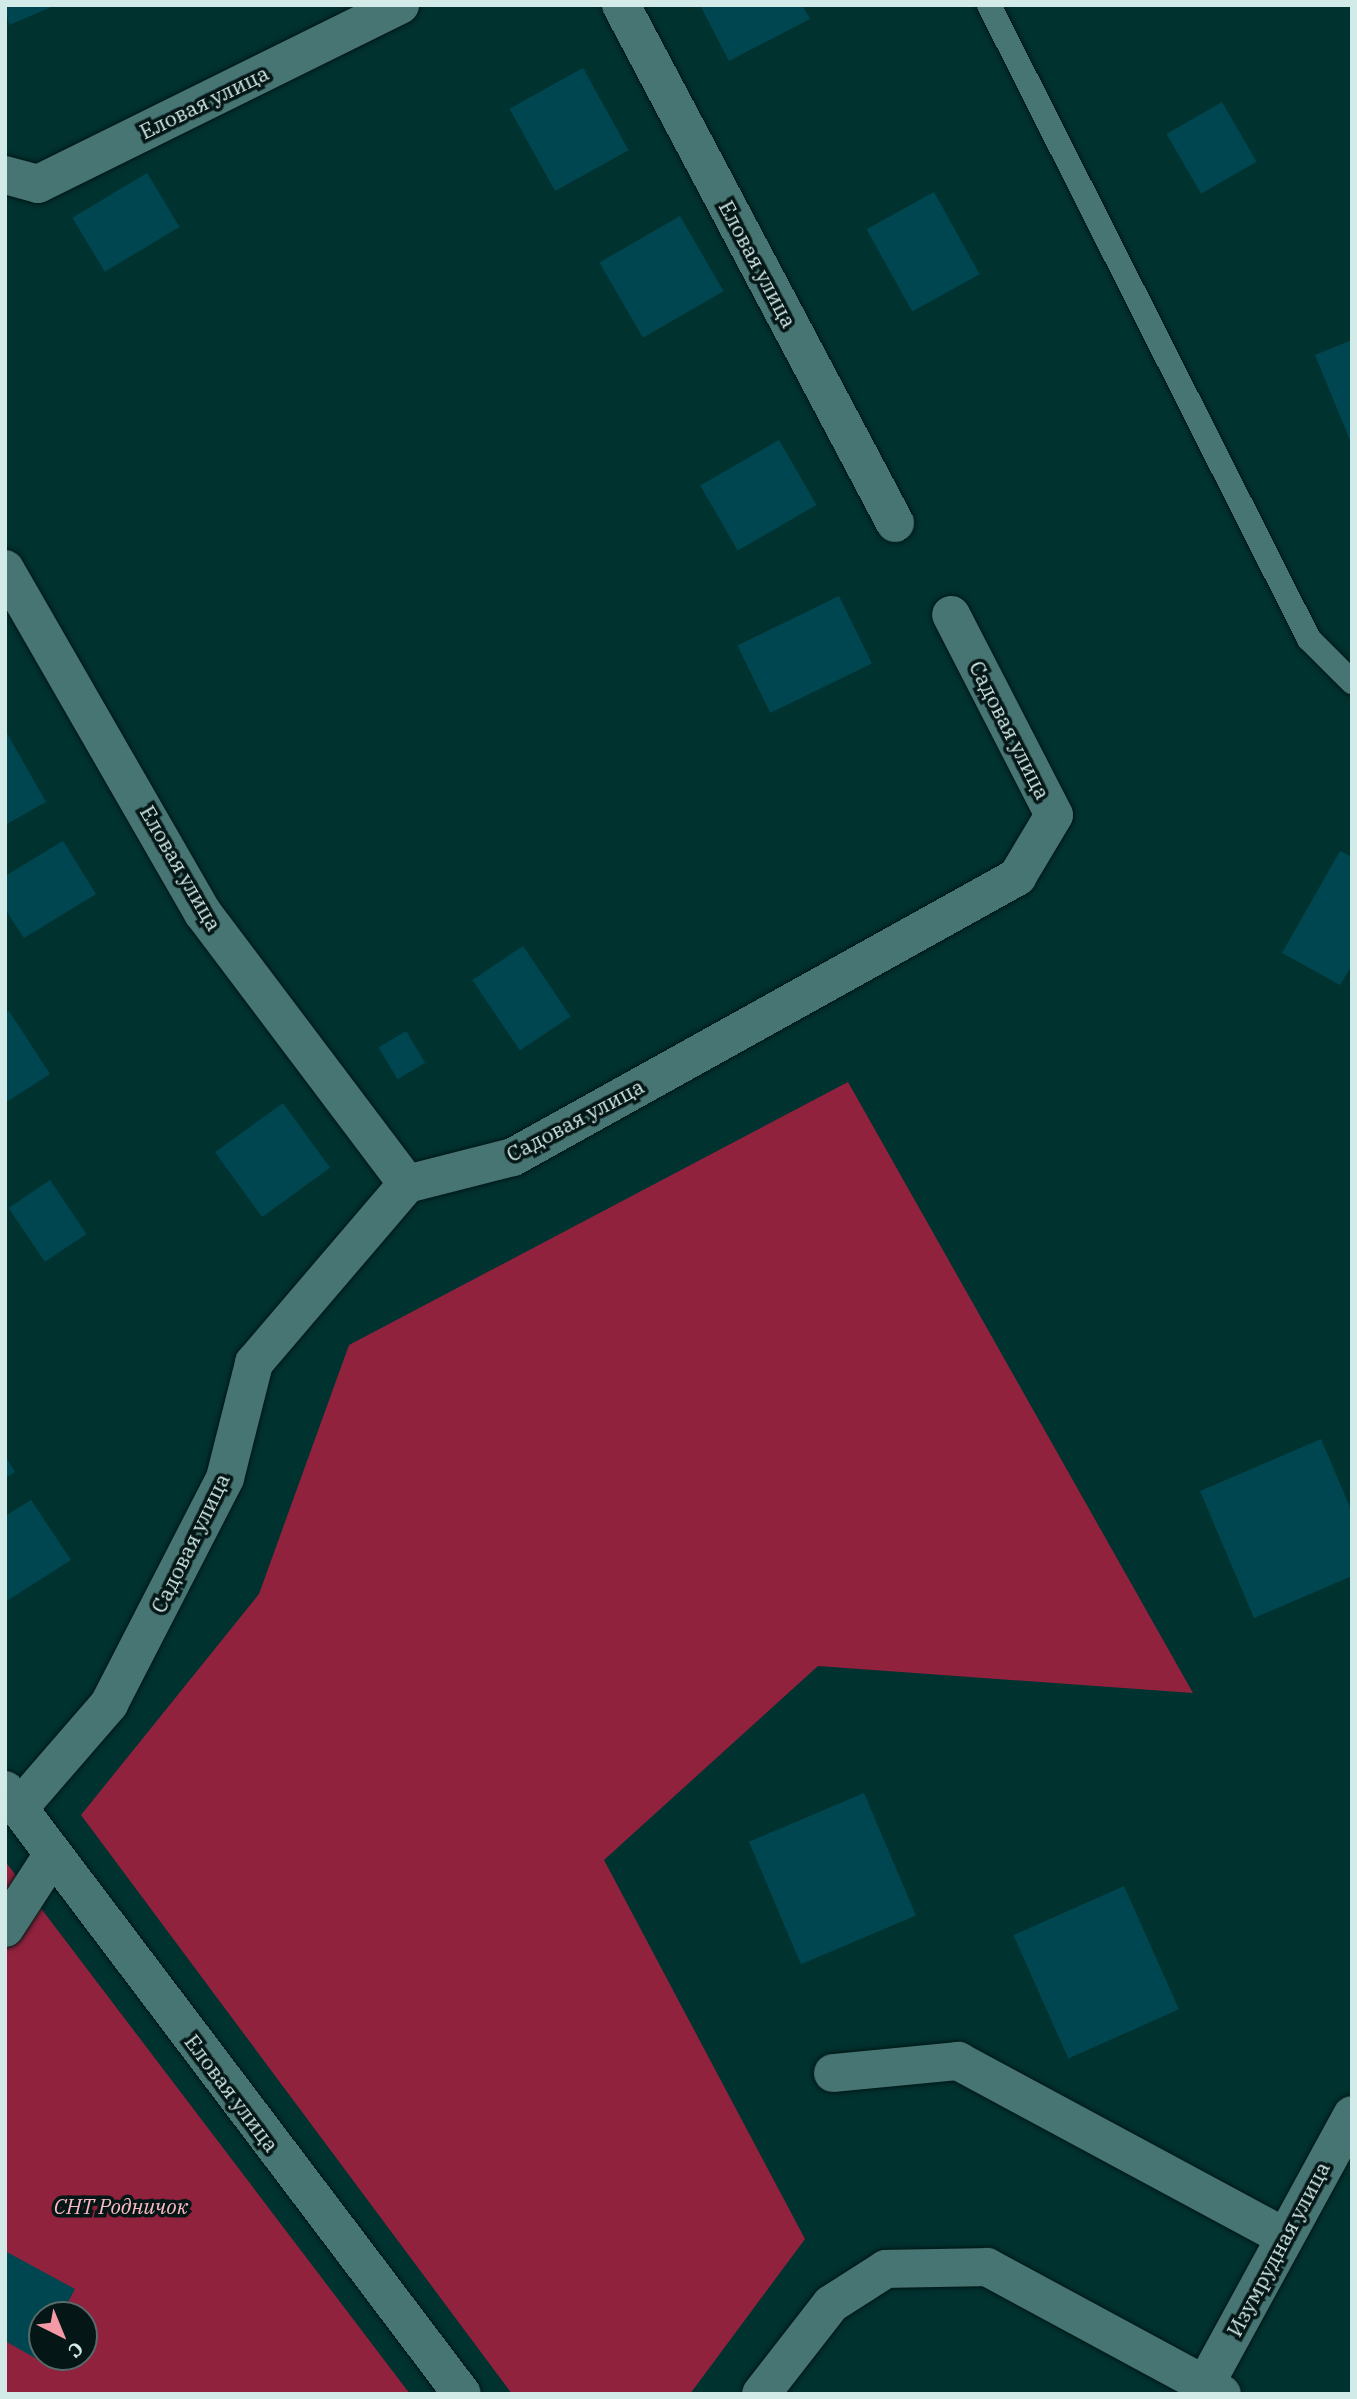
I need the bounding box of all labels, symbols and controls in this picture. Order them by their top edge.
street label: Еловая улица [135,60,273,144]
street label: Еловая улица [714,196,802,332]
street label: Садовая улица [964,657,1056,803]
street label: Еловая улица [135,801,227,935]
street label: Садовая улица [502,1073,648,1167]
street label: Садовая улица [145,1469,235,1617]
street label: Еловая улица [180,2029,284,2157]
street label: Изумрудная улица [1221,2157,1335,2341]
park label: СНТ Родничок [54,2193,188,2219]
north arrow [28,2301,98,2371]
text: С [63,2337,89,2363]

